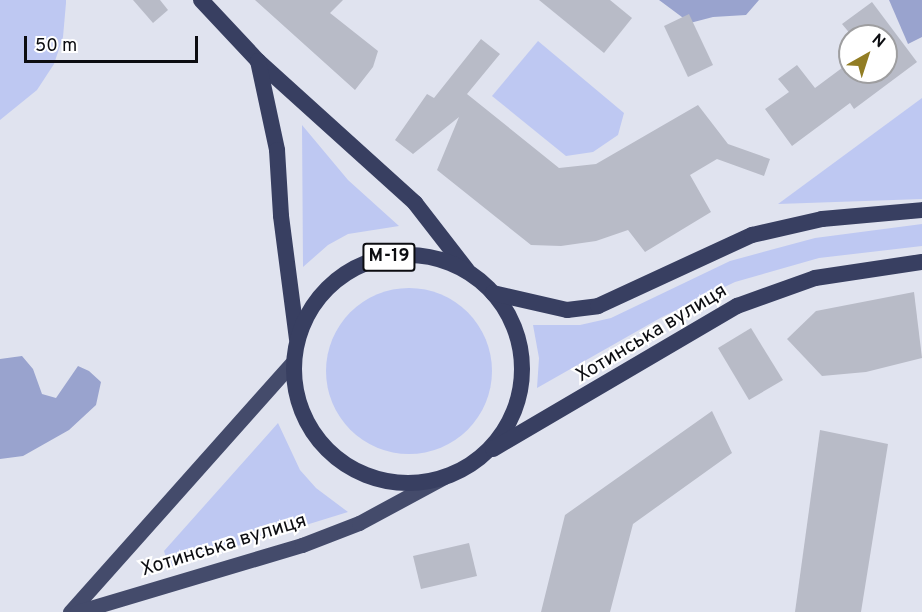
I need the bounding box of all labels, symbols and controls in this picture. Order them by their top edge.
scale bar [27,24,201,62]
north arrow [838,24,898,84]
text: N [867,30,889,53]
text: 50 m [35,35,77,58]
road number: М-19 [362,242,416,272]
street label: Хотинська вулиця [572,280,732,388]
street label: Хотинська вулиця [138,509,310,583]

